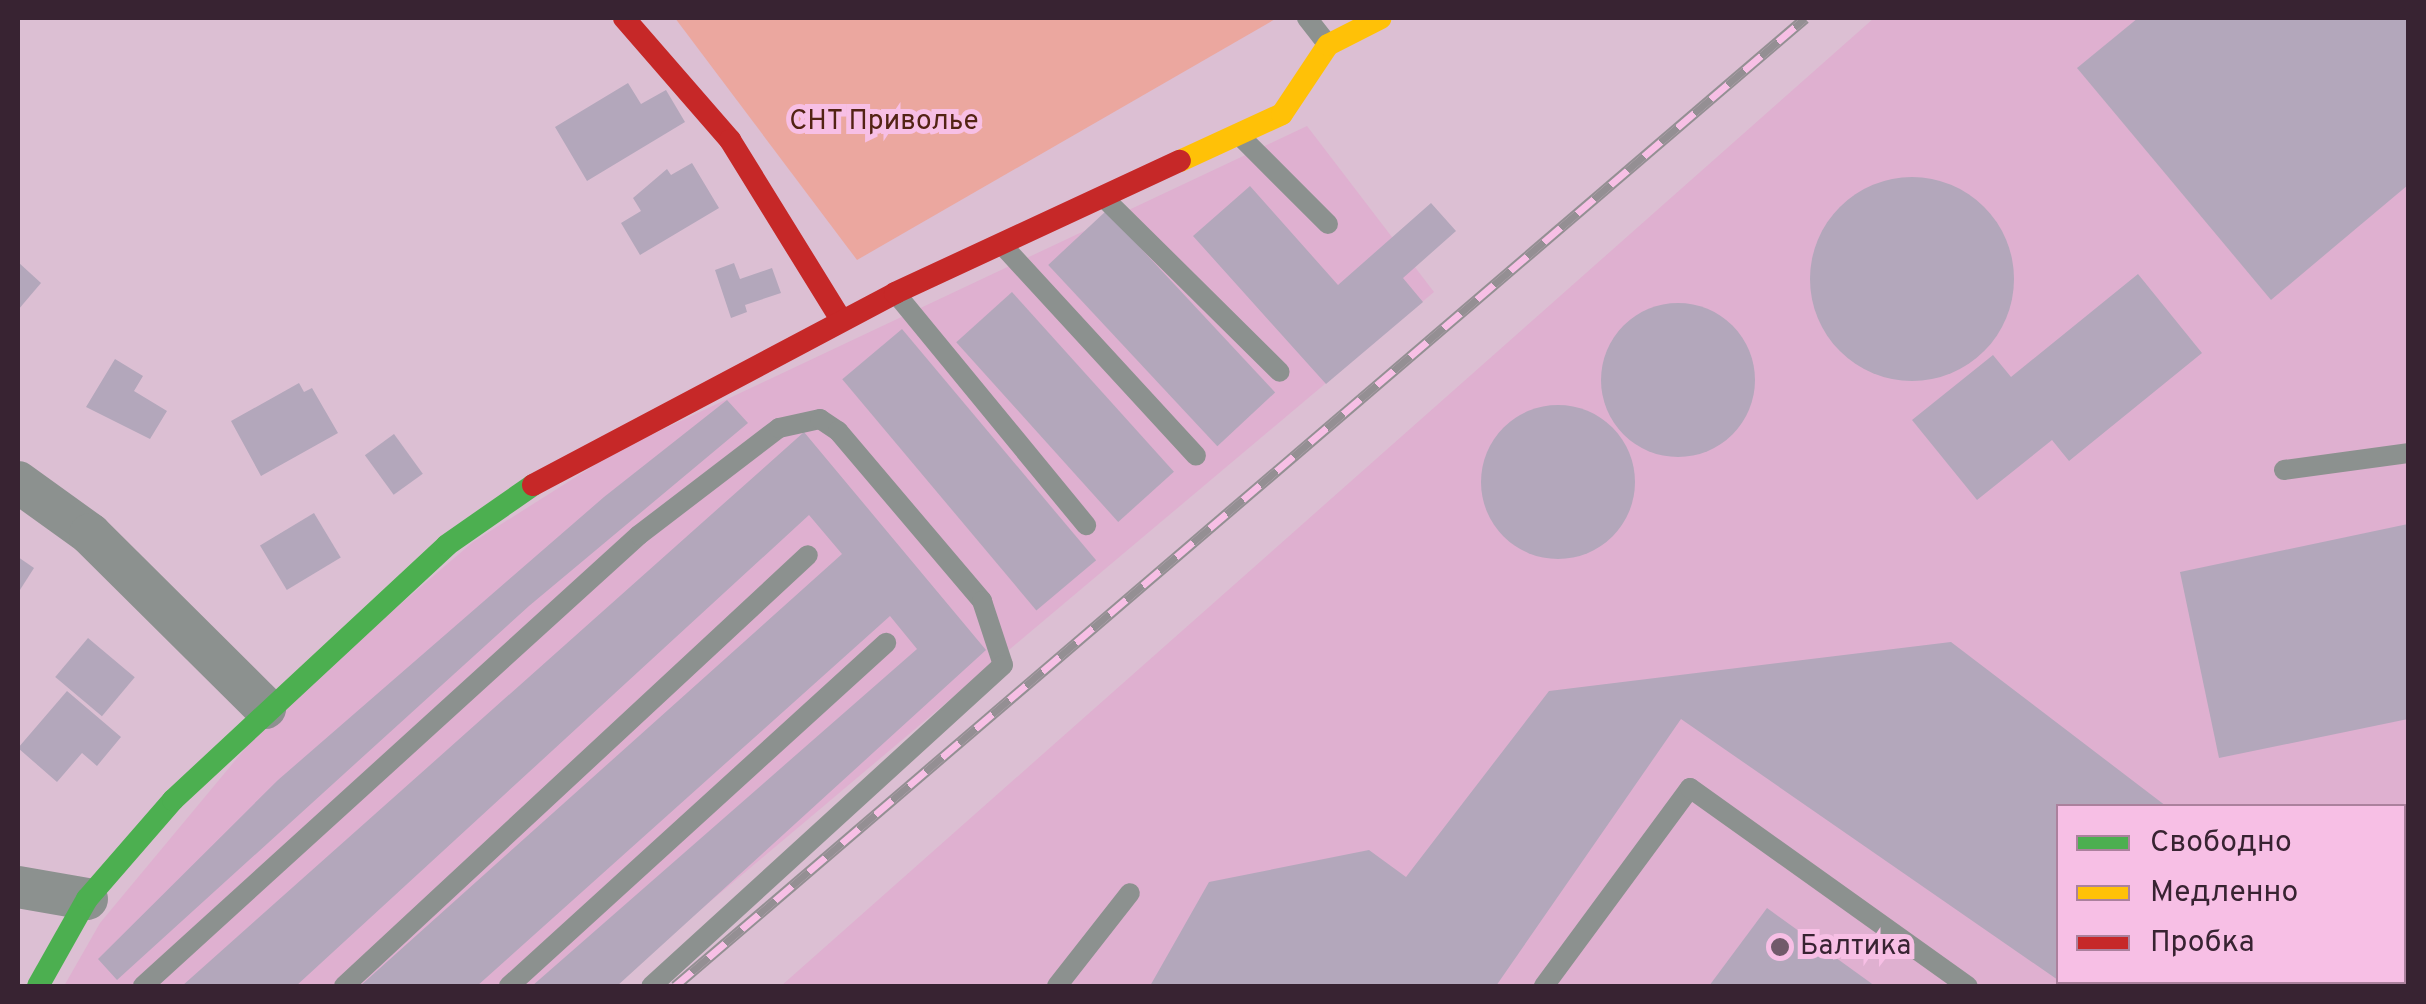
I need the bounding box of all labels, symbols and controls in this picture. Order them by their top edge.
park label: СНТ Приволье [789,105,979,139]
legend [2056,804,2406,984]
text: Свободно [2150,825,2292,862]
text: Медленно [2150,875,2298,912]
text: Пробка [2150,925,2255,962]
place label: Балтика [1800,930,1911,964]
marker: Балтика [1769,936,1791,958]

